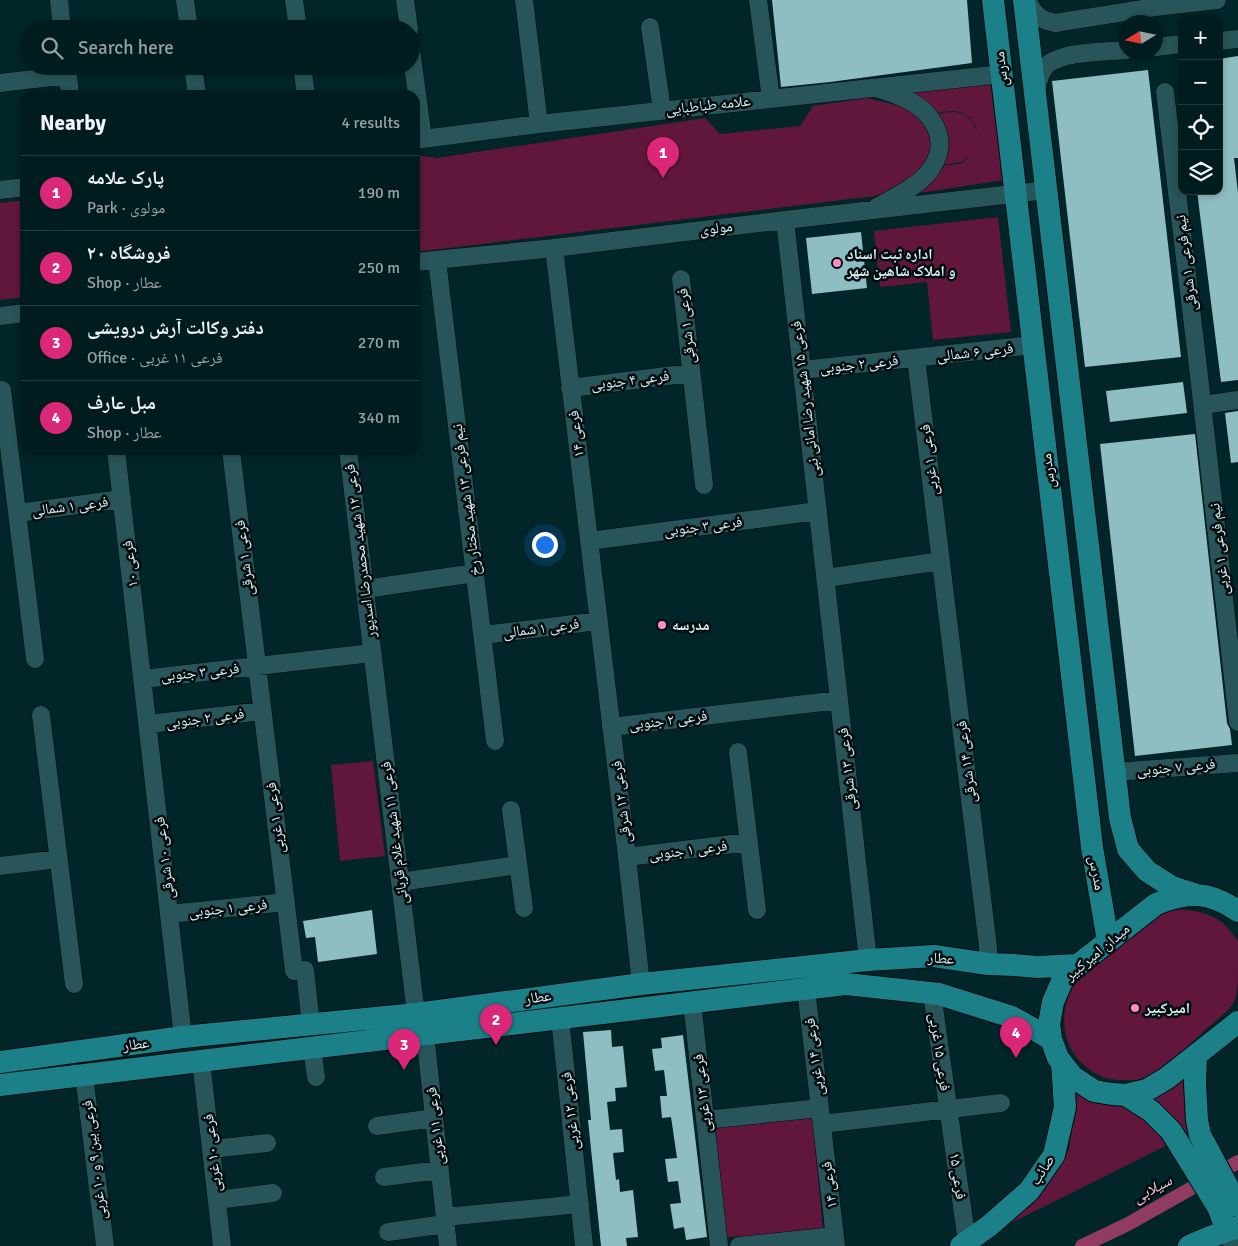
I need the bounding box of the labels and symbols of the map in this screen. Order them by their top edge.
north arrow [1118,15,1163,60]
street label: مدرس [990,50,1013,87]
street label: علامه طباطبایی [665,92,752,119]
pin: 1 [647,137,679,178]
street label: نیم فرعی ۱ شرقی [1171,214,1202,312]
street label: مولوی [698,217,734,240]
place label: اداره ثبت اسناد و املاک شاهین شهر [846,245,956,280]
marker: اداره ثبت اسناد و املاک شاهین شهر [831,257,843,269]
street label: فرعی ۱ شرقی [673,287,700,365]
street label: فرعی ۱۵ شهید رضا امانی نبی [786,320,825,478]
street label: فرعی ۶ شمالی [936,339,1014,366]
street label: فرعی ۲ جنوبی [819,351,899,378]
street label: فرعی ۴ جنوبی [590,366,670,395]
street label: فرعی ۱۴ [564,409,589,458]
street label: نیم فرعی ۱۳ شهید مختار رخ [448,423,485,577]
street label: فرعی ۱ غربی [916,423,943,497]
street label: مدرس [1037,452,1060,489]
street label: فرعی ۱۲ شهید محمدرضا اسدپور [340,463,381,640]
street label: فرعی ۱ شمالی [31,492,109,521]
street label: نیم فرعی ۱ غربی [1205,502,1234,596]
street label: فرعی ۳ جنوبی [663,512,743,541]
street label: فرعی ۱ شرقی [230,519,259,597]
your location [532,532,558,558]
street label: فرعی ۱۰ [118,539,143,588]
street label: فرعی ۱ شمالی [502,614,580,643]
place label: مدرسه [672,616,710,634]
marker: مدرسه [656,619,668,631]
street label: فرعی ۳ جنوبی [160,659,240,686]
street label: فرعی ۲ جنوبی [165,704,245,733]
street label: فرعی ۲ جنوبی [628,706,708,735]
street label: فرعی ۱۴ شرقی [952,720,981,804]
street label: فرعی ۱۳ شرقی [834,727,861,811]
street label: فرعی ۷ جنوبی [1136,755,1216,780]
street label: فرعی ۱۱ شهید غلام قربانی [376,760,413,905]
street label: فرعی ۱۲ شرقی [607,760,636,844]
street label: فرعی ۱ غربی [262,781,289,855]
street label: فرعی ۱۰ شرقی [150,816,179,900]
street label: فرعی ۱ جنوبی [648,836,728,865]
street label: مدرس [1084,854,1109,892]
street label: فرعی ۱ جنوبی [188,895,268,922]
street label: میدان امیرکبیر [1060,920,1134,986]
street label: عطار [926,948,955,968]
street label: عطار [523,986,553,1008]
place label: امیرکبیر [1144,999,1190,1017]
marker: امیرکبیر [1129,1002,1141,1014]
pin: 2 [480,1004,512,1045]
street label: فرعی ۱۵ غربی [925,1012,954,1092]
street label: فرعی ۱۴ غربی [800,1017,829,1097]
pin: 4 [1000,1017,1032,1058]
pin: 3 [388,1029,420,1070]
street label: عطار [121,1033,151,1055]
street label: فرعی ۱۳ غربی [689,1053,716,1133]
street label: فرعی ۱۲ غربی [557,1071,584,1151]
street label: فرعی ۱۱ غربی [422,1086,449,1166]
street label: فرعی بین ۹ و ۱۰ غربی [78,1099,111,1221]
street label: فرعی ۱۰ غربی [199,1113,226,1193]
street label: فرعی ۱۵ [945,1151,970,1201]
street label: صائب [1026,1152,1058,1188]
street label: فرعی ۱۴ [817,1160,842,1209]
water label: سیلابی [1129,1170,1176,1207]

